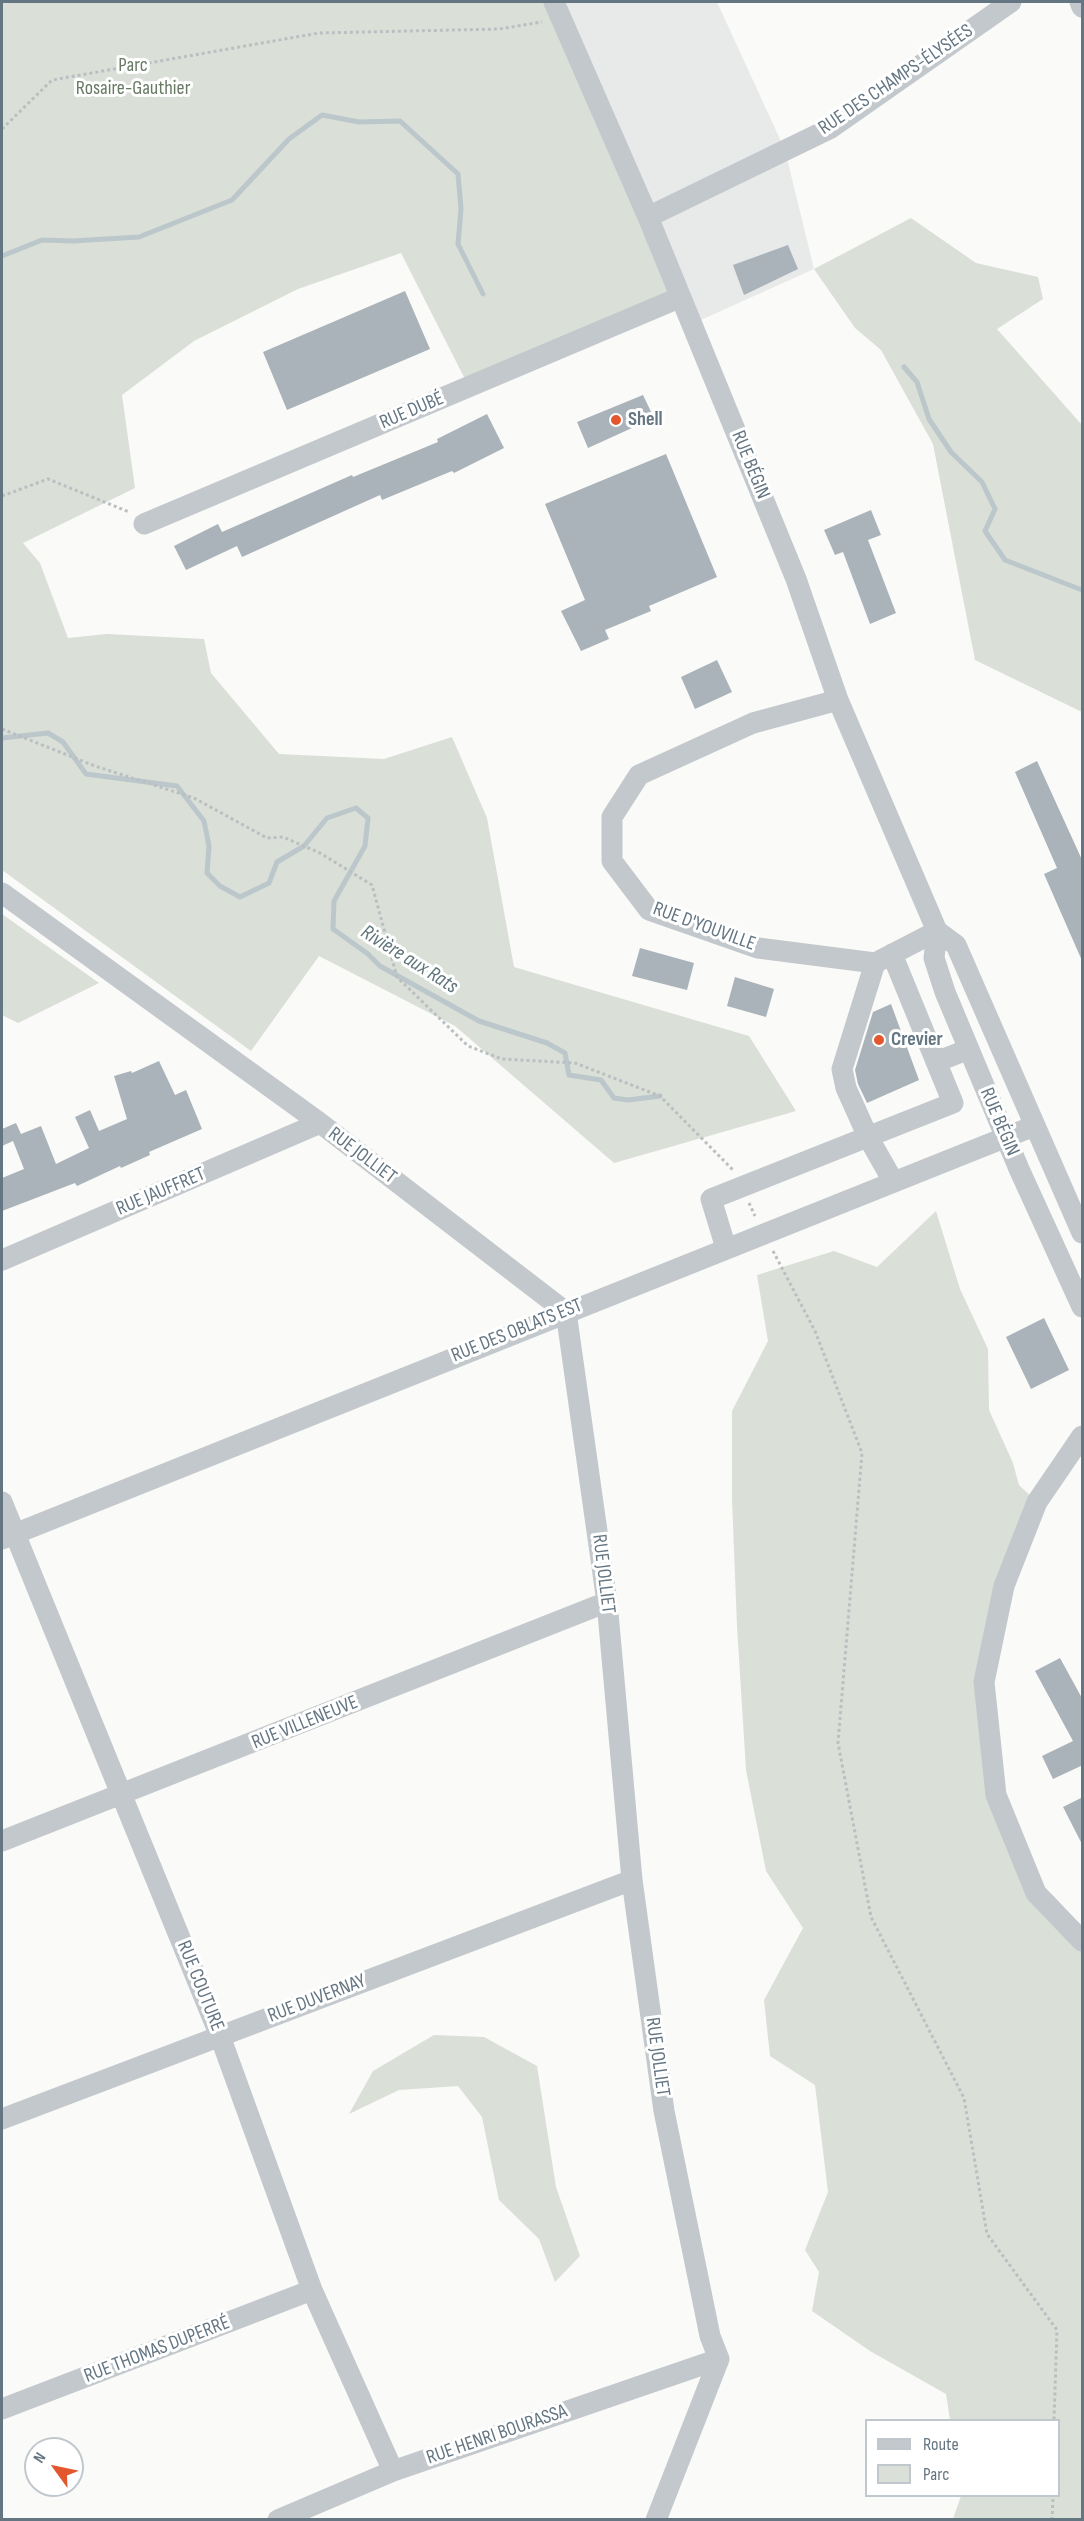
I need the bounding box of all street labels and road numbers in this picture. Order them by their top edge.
street label: RUE DES CHAMPS-ÉLYSÉES [814,19,978,141]
street label: RUE DUBÉ [376,387,448,435]
street label: RUE BÉGIN [725,427,775,503]
street label: RUE D'YOUVILLE [650,897,758,957]
street label: RUE BÉGIN [974,1084,1024,1160]
street label: RUE JOLLIET [323,1122,401,1190]
street label: RUE JAUFFRET [113,1163,209,1221]
street label: RUE DES OBLATS EST [448,1294,586,1368]
street label: RUE JOLLIET [586,1533,620,1615]
street label: RUE VILLENEUVE [249,1691,361,1755]
street label: RUE COUTURE [171,1937,229,2035]
street label: RUE DUVERNAY [265,1969,369,2029]
street label: RUE JOLLIET [640,2016,674,2098]
street label: RUE THOMAS DUPERRÉ [81,2311,233,2389]
street label: RUE HENRI BOURASSA [424,2400,570,2470]

